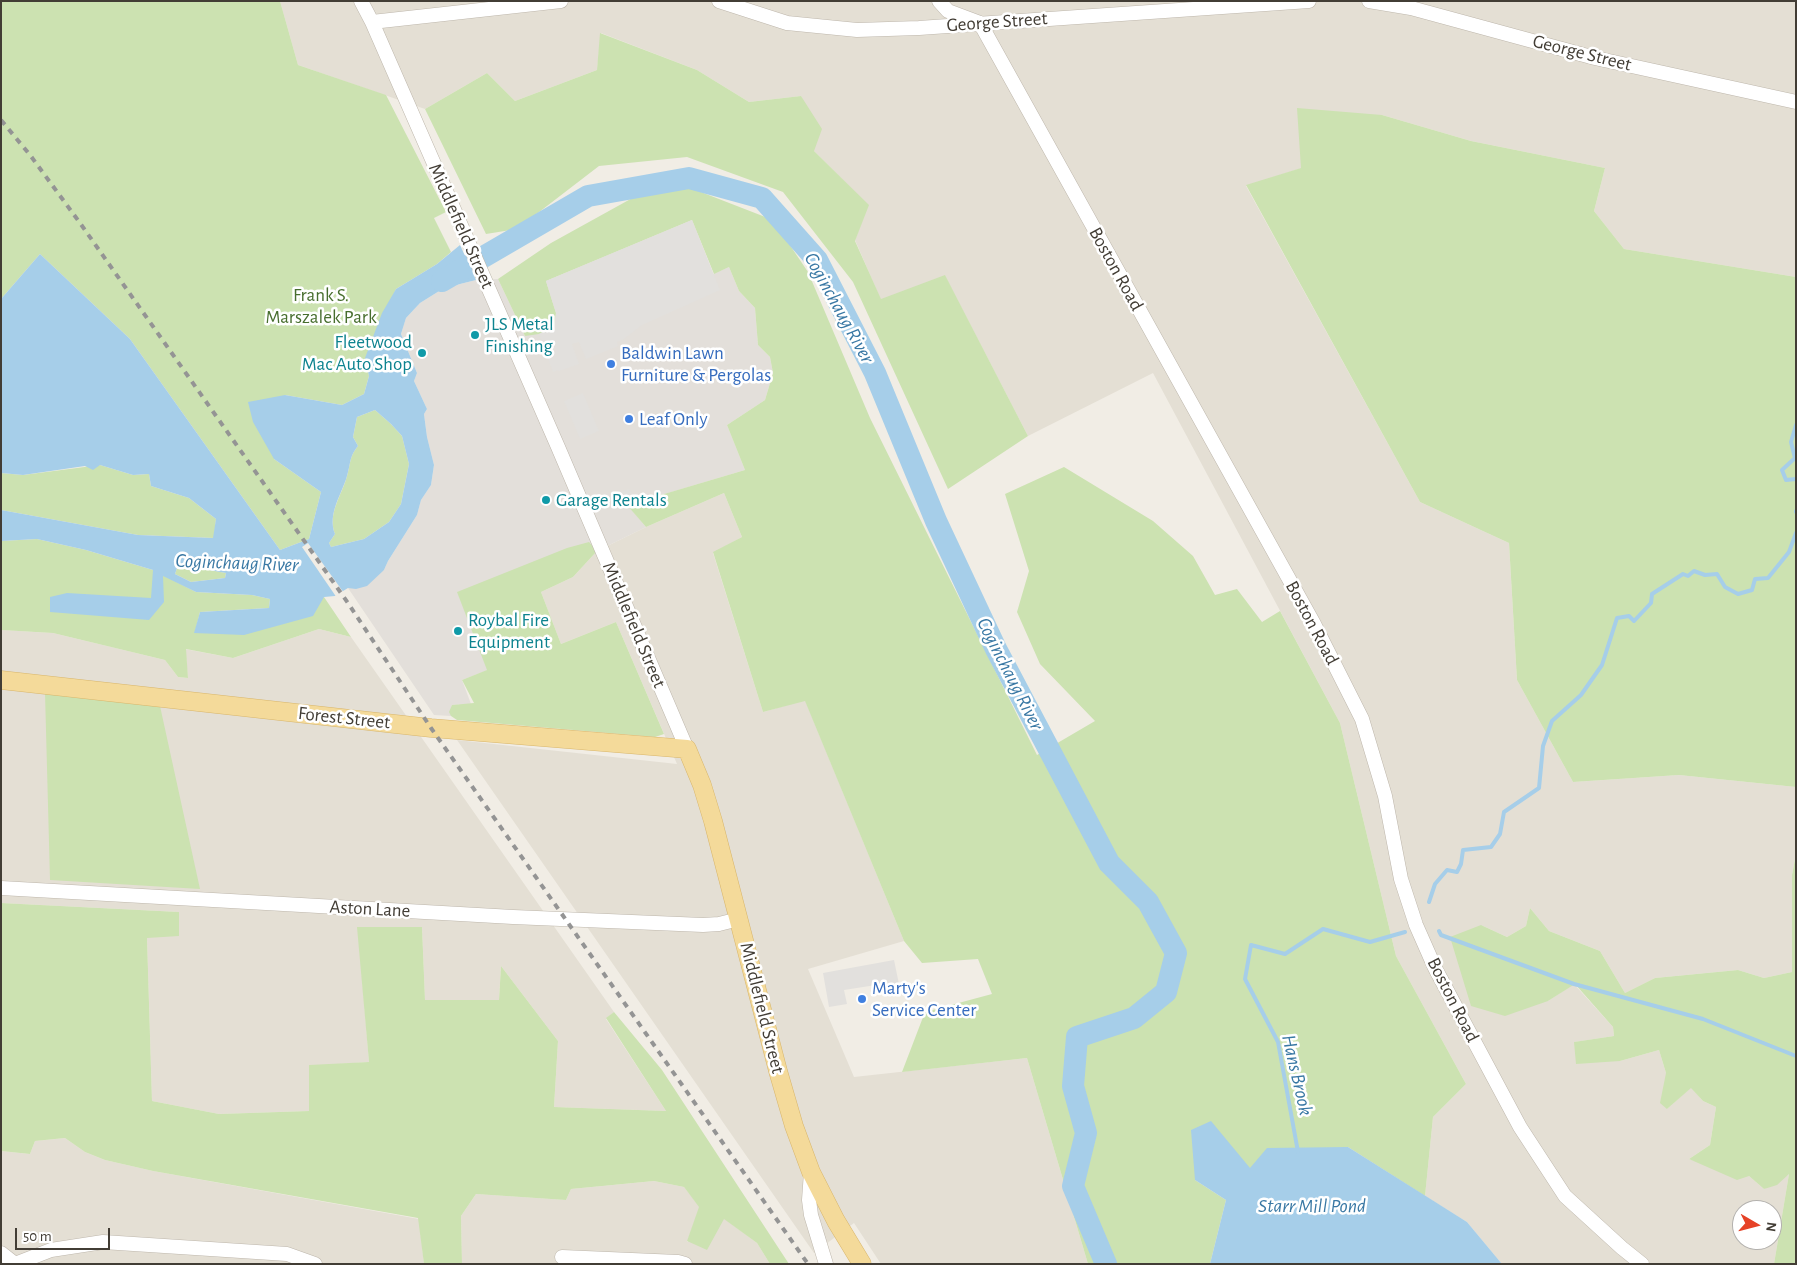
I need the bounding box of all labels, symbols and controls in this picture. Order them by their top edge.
street label: George Street [946,7,1048,37]
street label: George Street [1530,30,1634,76]
street label: Middlefield Street [423,160,499,292]
street label: Boston Road [1084,223,1148,315]
water label: Coginchaug River [799,248,879,368]
park label: Frank S. Marszalek Park [265,284,377,328]
place label: JLS Metal Finishing [485,313,554,357]
marker: JLS Metal Finishing [469,329,481,341]
place label: Fleetwood Mac Auto Shop [302,331,412,375]
place label: Baldwin Lawn Furniture & Pergolas [621,342,771,386]
marker: Fleetwood Mac Auto Shop [416,347,428,359]
marker: Baldwin Lawn Furniture & Pergolas [605,358,617,370]
place label: Leaf Only [639,408,708,430]
marker: Leaf Only [623,413,635,425]
place label: Garage Rentals [556,489,667,511]
marker: Garage Rentals [540,494,552,506]
water label: Coginchaug River [175,549,299,577]
street label: Middlefield Street [597,559,671,691]
street label: Boston Road [1280,577,1344,669]
place label: Roybal Fire Equipment [468,609,550,653]
water label: Coginchaug River [971,614,1049,734]
marker: Roybal Fire Equipment [452,625,464,637]
street label: Forest Street [297,702,391,734]
street label: Aston Lane [329,895,411,923]
street label: Middlefield Street [735,940,789,1076]
street label: Boston Road [1422,954,1484,1046]
place label: Marty's Service Center [872,977,976,1021]
marker: Marty's Service Center [856,993,868,1005]
water label: Hans Brook [1276,1032,1318,1118]
water label: Starr Mill Pond [1258,1194,1366,1218]
north arrow [1732,1200,1782,1250]
scale bar [18,1218,112,1250]
text: N [1763,1221,1778,1233]
text: 50 m [23,1229,52,1244]

